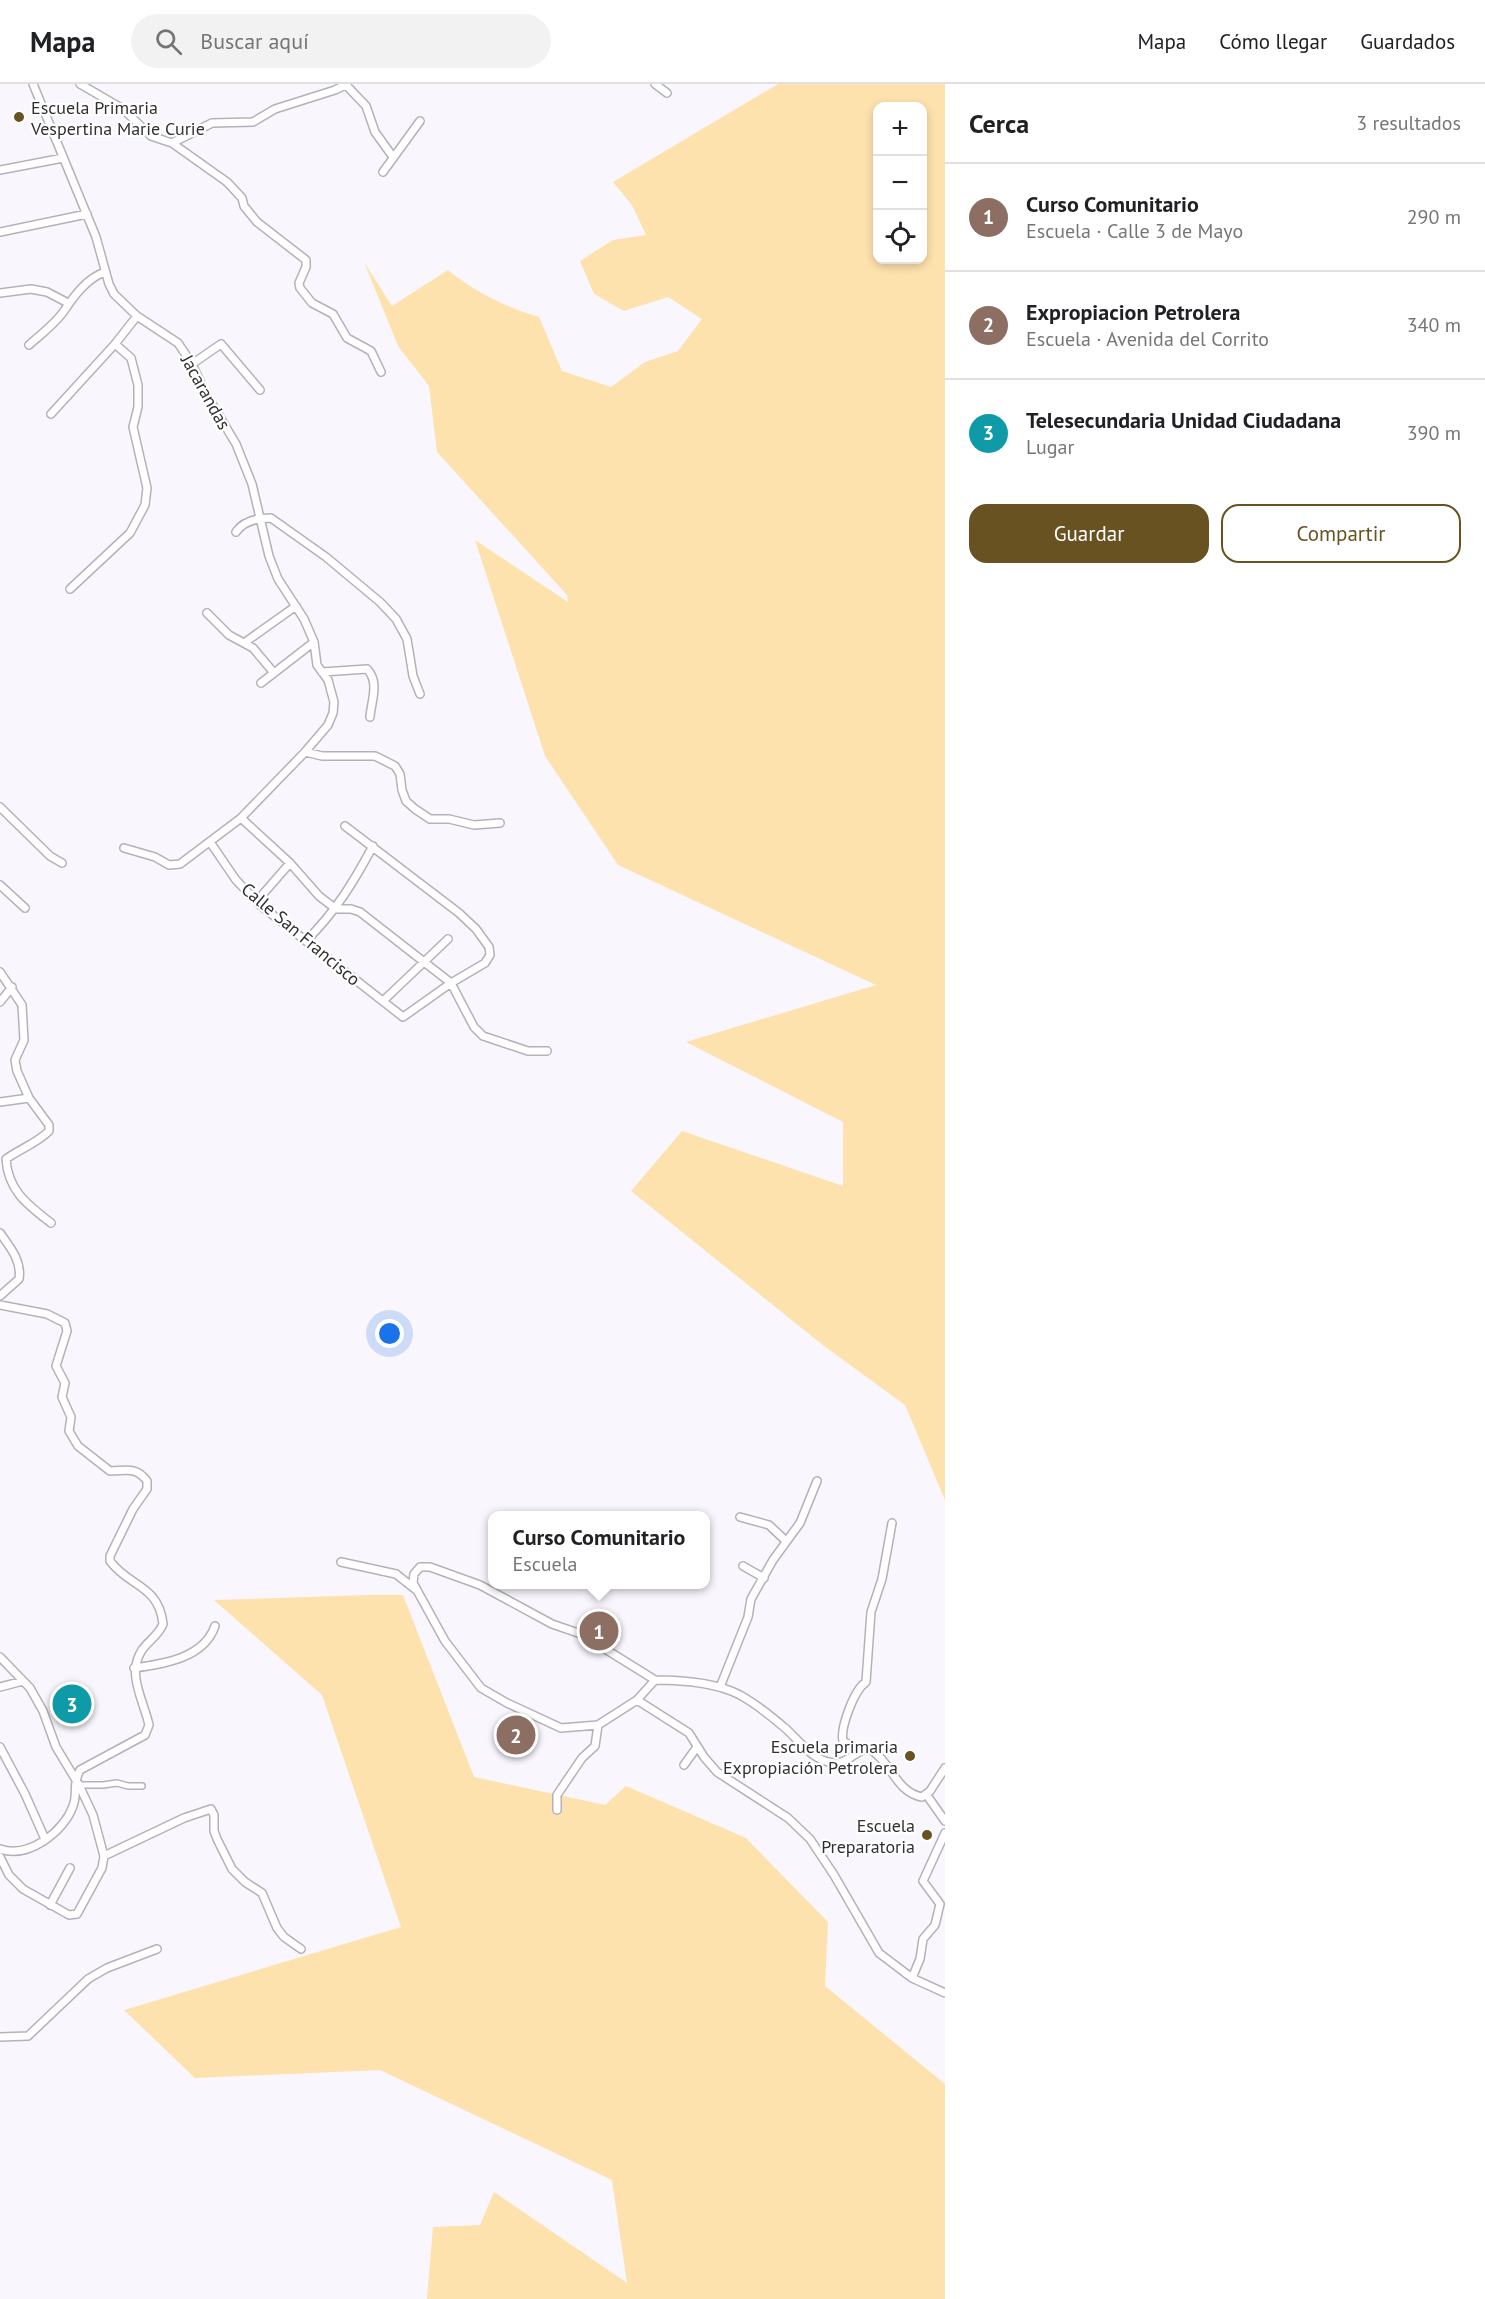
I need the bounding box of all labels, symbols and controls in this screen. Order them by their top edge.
search box [131,14,551,68]
text: Mapa [30,23,95,60]
icon: search [152,25,185,58]
text: Buscar aquí [200,27,309,55]
text: Mapa [1137,28,1186,55]
text: Cómo llegar [1219,28,1327,55]
text: Guardados [1360,28,1455,55]
place label: Escuela Primaria Vespertina Marie Curie [30,96,205,140]
map controls [873,102,927,264]
button: + [873,102,927,156]
text: Cerca [969,107,1029,140]
marker: Escuela Primaria Vespertina Marie Curie [12,110,26,124]
text: 3 resultados [1356,110,1461,136]
button: − [873,156,927,210]
text: Curso Comunitario [1026,190,1199,218]
text: 1 [983,204,994,230]
text: 290 m [1407,204,1461,230]
button: locate [873,210,927,264]
text: Escuela · Calle 3 de Mayo [1026,218,1243,244]
text: Expropiacion Petrolera [1026,298,1240,326]
text: 2 [983,312,994,338]
text: 340 m [1407,312,1461,338]
text: Escuela · Avenida del Corrito [1026,326,1269,352]
street label: Jacarandas [176,350,236,434]
text: Telesecundaria Unidad Ciudadana [1026,406,1341,434]
text: 3 [983,420,994,446]
text: 390 m [1407,420,1461,446]
text: Lugar [1026,434,1074,460]
button: Guardar [969,504,1209,563]
button: Compartir [1221,504,1461,563]
street label: Calle San Francisco [237,877,365,991]
your location [375,1319,404,1348]
popup [488,1511,710,1589]
text: Curso Comunitario [513,1523,685,1551]
text: Escuela [513,1551,577,1577]
pin: 1 [580,1608,618,1654]
pin: 3 [52,1682,92,1726]
pin: 2 [496,1712,536,1758]
place label: Escuela primaria Expropiación Petrolera [723,1735,898,1779]
marker: Escuela primaria Expropiación Petrolera [903,1749,917,1763]
place label: Escuela Preparatoria [821,1814,915,1858]
marker: Escuela Preparatoria [920,1828,934,1842]

